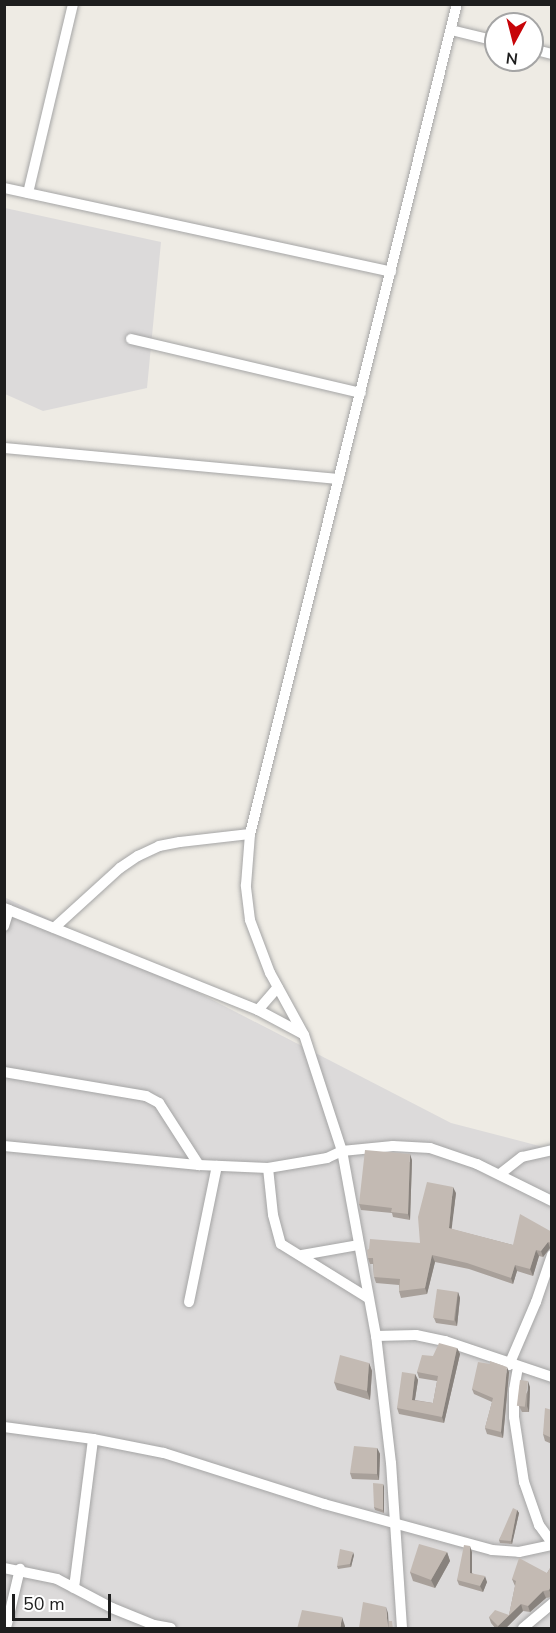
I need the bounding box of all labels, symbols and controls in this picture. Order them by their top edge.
north arrow [484,12,544,72]
text: N [505,46,519,70]
scale bar [15,1582,114,1620]
text: 50 m [23,1592,65,1616]

